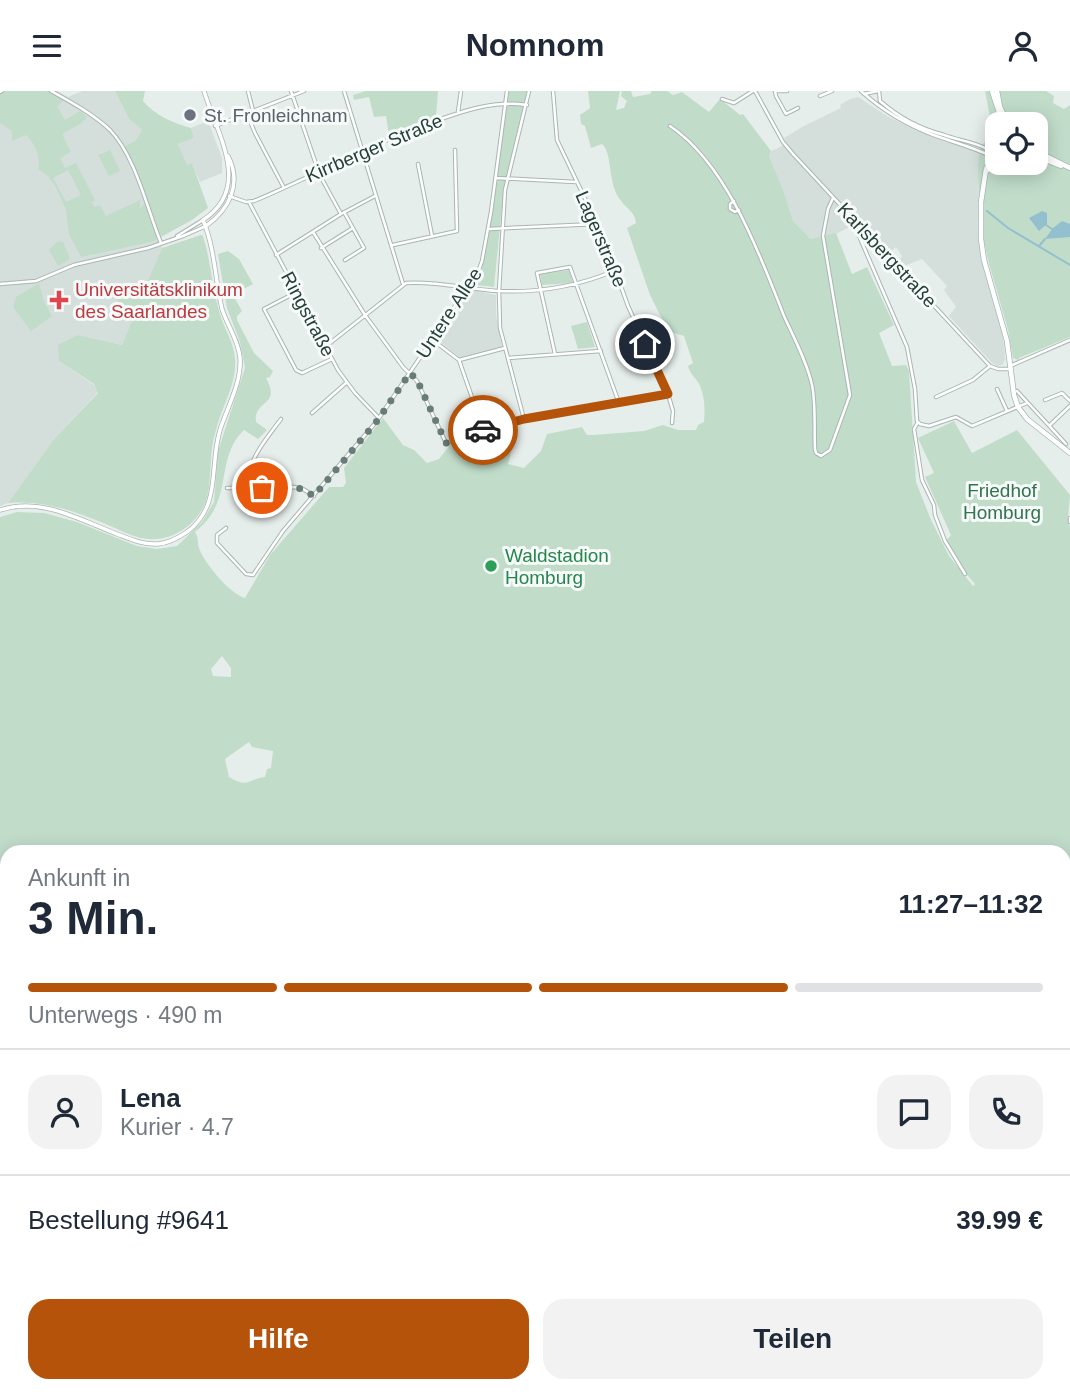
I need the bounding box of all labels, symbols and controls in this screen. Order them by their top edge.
icon: menu [28,27,66,65]
text: Nomnom [466,27,604,63]
icon: person [1004,27,1042,65]
place label: St. Fronleichnam [204,105,348,126]
marker: St. Fronleichnam [182,107,198,123]
street label: Kirrberger Straße [302,110,446,186]
map controls [985,112,1048,175]
button: locate [985,112,1048,175]
street label: Lagerstraße [571,188,631,290]
street label: Karlsbergstraße [833,198,941,312]
street label: Untere Allee [412,264,486,362]
street label: Ringstraße [277,268,339,360]
place label: Universitätsklinikum des Saarlandes [75,279,243,322]
marker: Universitätsklinikum des Saarlandes [49,290,69,310]
pin [615,314,675,374]
icon: home [626,325,664,363]
courier [448,395,518,465]
icon: car [464,411,502,449]
pin [232,458,292,518]
icon: bag [243,469,281,507]
park label: Friedhof Homburg [963,480,1041,523]
place label: Waldstadion Homburg [505,545,609,588]
marker: Waldstadion Homburg [483,558,499,574]
text: Ankunft in [28,865,130,891]
text: 11:27–11:32 [898,889,1043,919]
text: 3 Min. [28,892,158,944]
text: Unterwegs · 490 m [28,1002,222,1028]
button: person [28,1075,102,1149]
button: chat [877,1075,951,1149]
button: phone [969,1075,1043,1149]
text: Lena [120,1083,181,1113]
text: Kurier · 4.7 [120,1114,234,1140]
text: Bestellung #9641 [28,1205,229,1235]
text: 39.99 € [956,1205,1043,1235]
button: Hilfe [28,1299,529,1379]
button: Teilen [543,1299,1043,1379]

